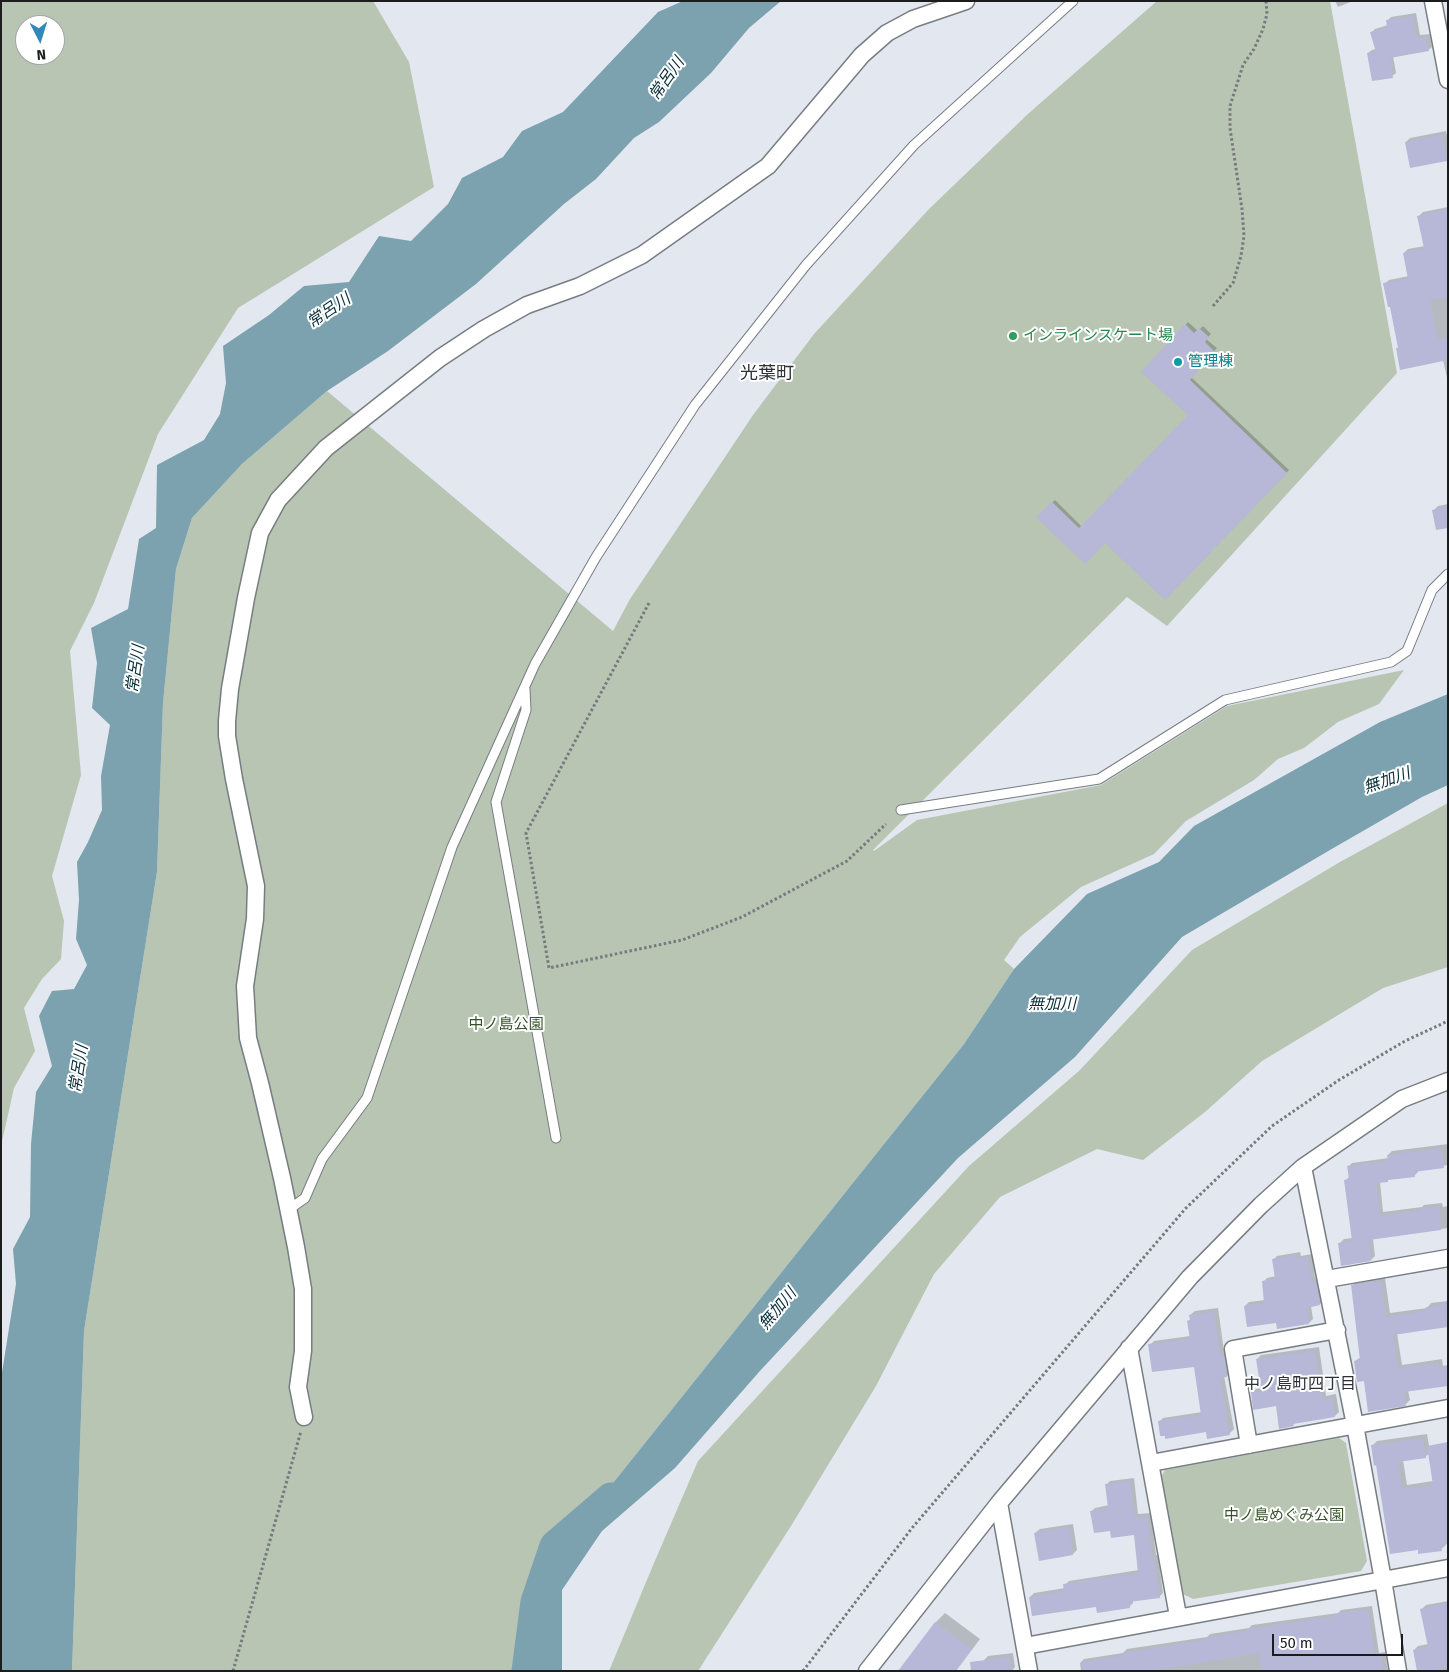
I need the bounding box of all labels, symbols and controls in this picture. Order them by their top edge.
north arrow [15,15,65,65]
text: N [36,46,47,63]
water label: 常呂川 [645,54,689,104]
water label: 常呂川 [304,290,354,332]
place label: インラインスケート場 [1023,327,1173,345]
marker: インラインスケート場 [1007,330,1019,342]
place label: 管理棟 [1188,353,1233,371]
marker: 管理棟 [1172,356,1184,368]
district label: 光葉町 [740,363,794,385]
water label: 常呂川 [123,644,149,694]
water label: 無加川 [1361,764,1413,798]
water label: 無加川 [1028,995,1076,1015]
park label: 中ノ島公園 [469,1016,543,1034]
water label: 常呂川 [66,1044,92,1094]
water label: 無加川 [755,1284,801,1334]
district label: 中ノ島町四丁目 [1244,1375,1356,1395]
park label: 中ノ島めぐみ公園 [1224,1507,1344,1525]
scale bar [1274,1624,1405,1656]
text: 50 m [1280,1634,1313,1652]

